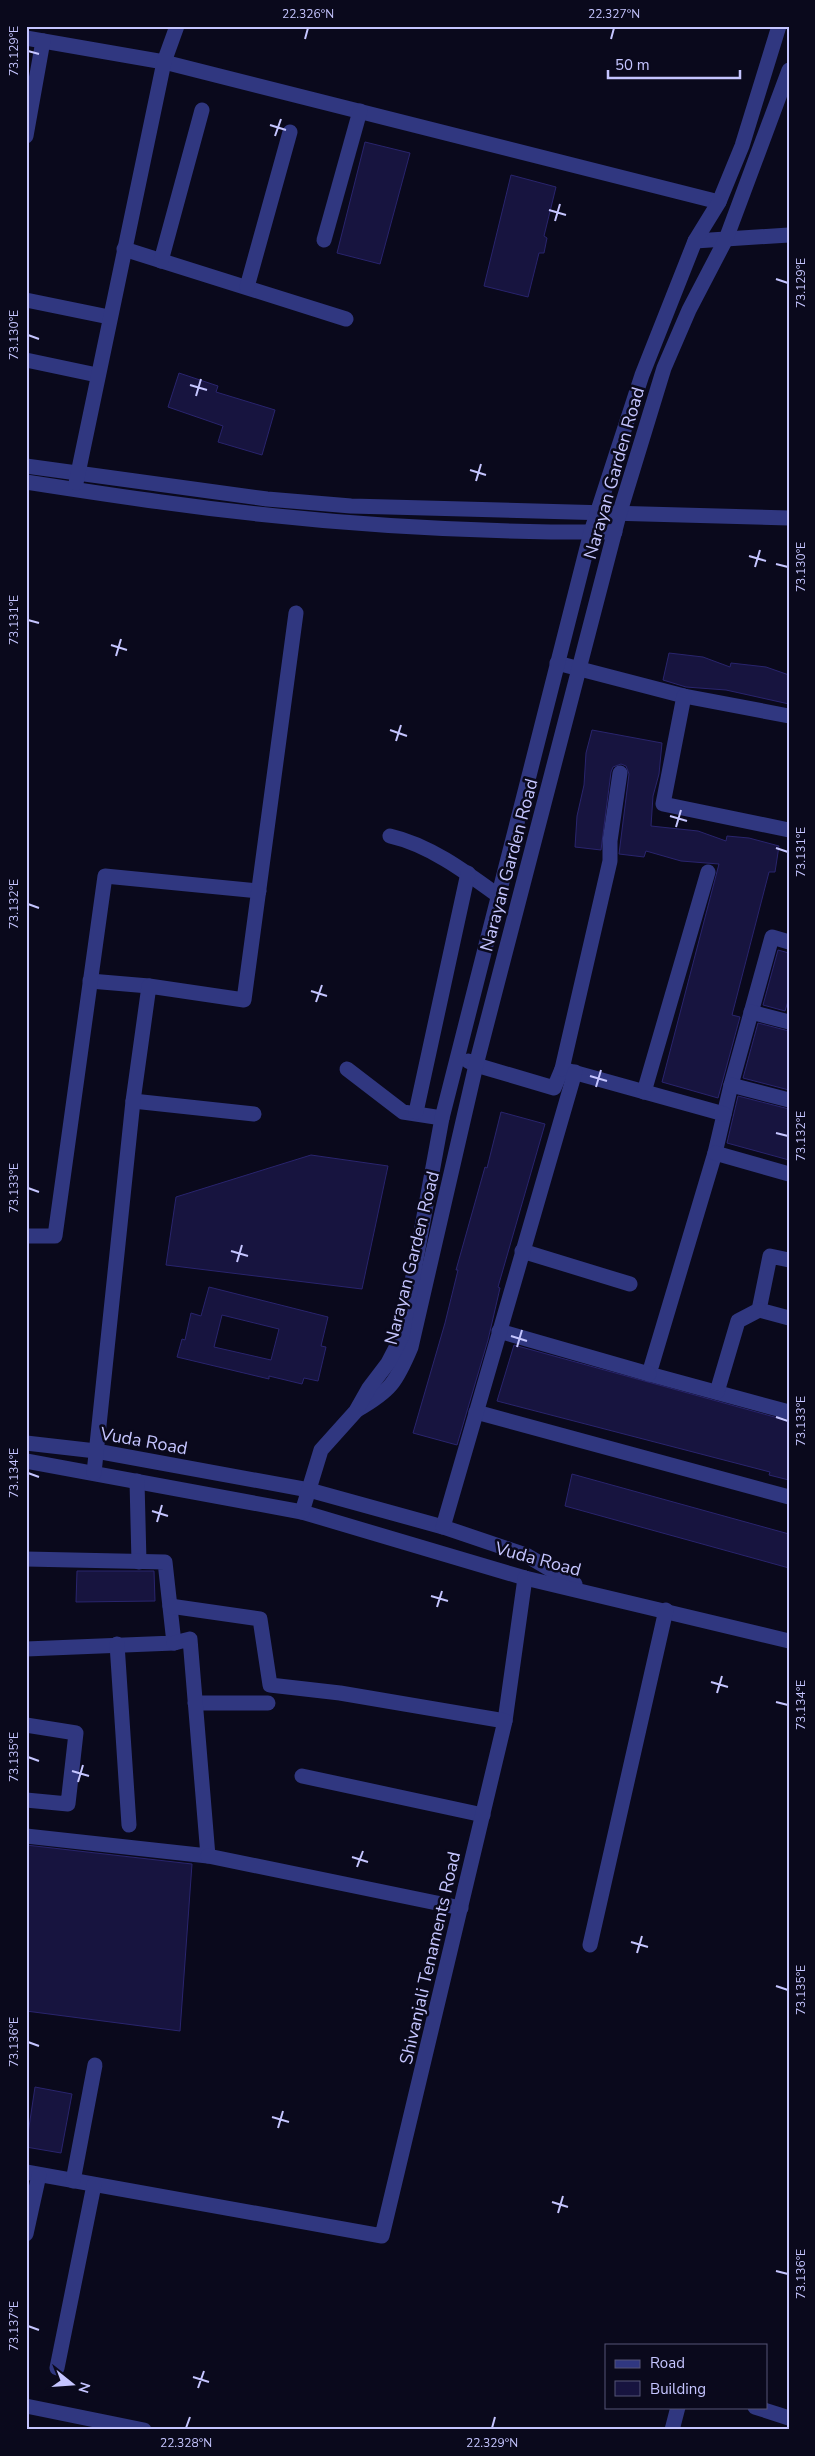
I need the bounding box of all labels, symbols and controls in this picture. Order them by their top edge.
text: 22.326°N [282,6,334,22]
text: 22.327°N [588,6,640,22]
text: 73.129°E [6,26,22,76]
scale bar [608,48,740,80]
text: 50 m [615,55,650,75]
text: 73.129°E [793,258,809,308]
text: 73.130°E [6,310,22,360]
street label: Narayan Garden Road [578,384,650,562]
text: 73.130°E [793,542,809,592]
text: 73.131°E [6,595,22,645]
street label: Narayan Garden Road [474,776,544,954]
text: 73.131°E [793,827,809,877]
text: 73.132°E [6,879,22,929]
text: 73.132°E [793,1111,809,1161]
text: 73.133°E [6,1163,22,1213]
street label: Narayan Garden Road [379,1169,445,1347]
text: 73.133°E [793,1396,809,1446]
street label: Vuda Road [98,1421,189,1460]
text: 73.134°E [6,1448,22,1498]
street label: Vuda Road [491,1536,584,1582]
text: 73.134°E [793,1680,809,1730]
text: 73.135°E [6,1732,22,1782]
street label: Shivanjali Tenaments Road [394,1849,466,2067]
text: 73.135°E [793,1965,809,2015]
text: 73.136°E [6,2017,22,2067]
text: 73.136°E [793,2249,809,2299]
text: 73.137°E [6,2301,22,2351]
legend [605,2344,768,2408]
text: Road [650,2353,685,2373]
north arrow [48,2358,98,2408]
text: Building [650,2379,706,2399]
text: N [73,2380,95,2395]
text: 22.328°N [160,2435,212,2451]
text: 22.329°N [466,2435,518,2451]

